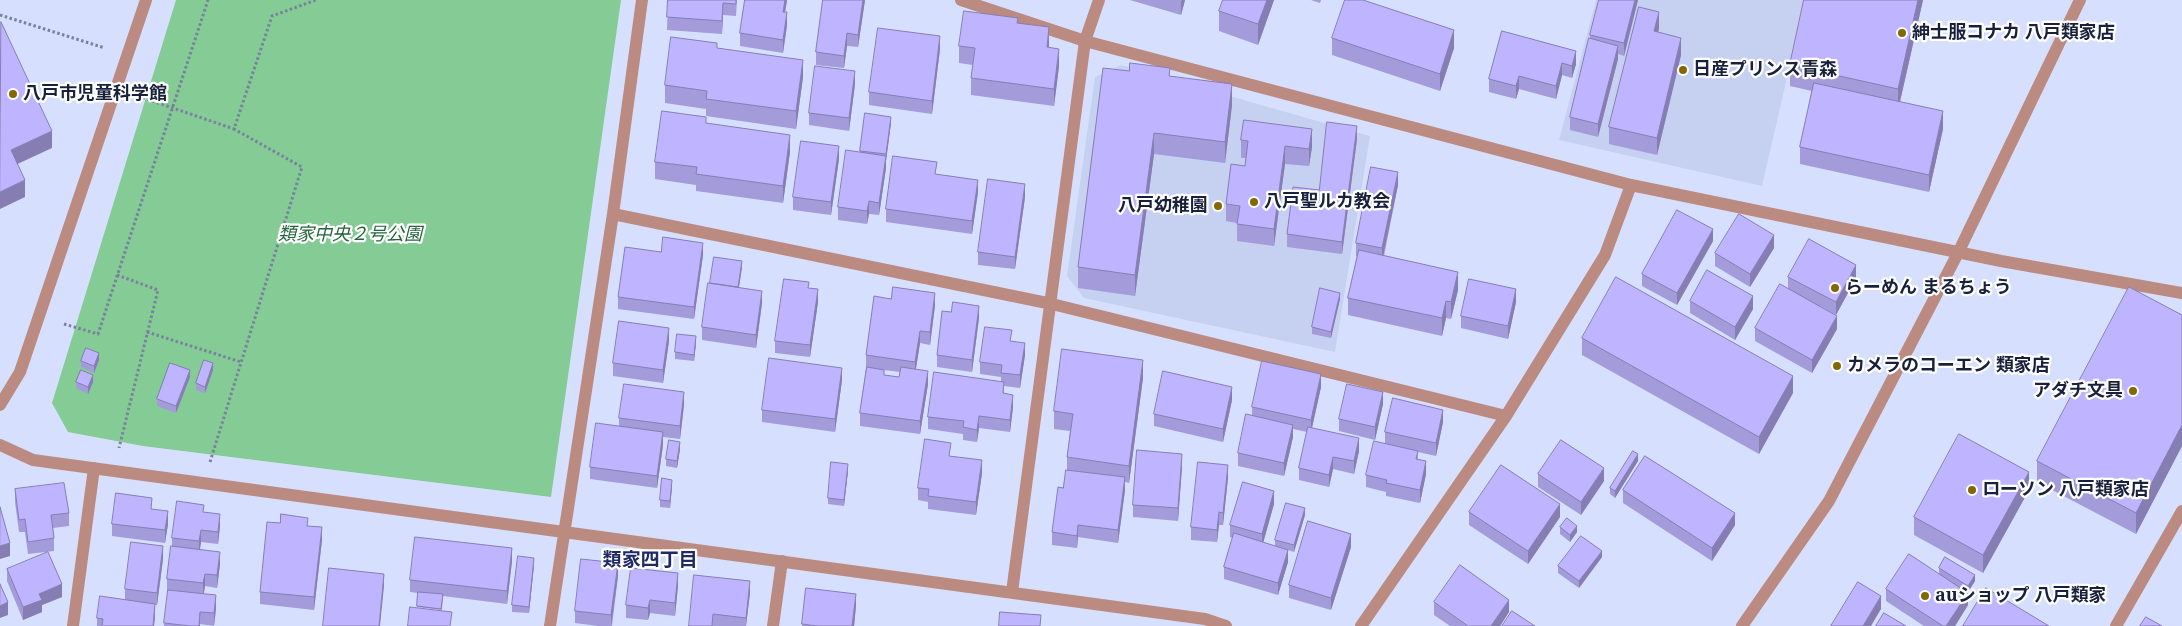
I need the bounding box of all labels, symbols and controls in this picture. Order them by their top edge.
place label: 紳士服コナカ 八戸類家店 [1912,22,2115,44]
marker: 紳士服コナカ 八戸類家店 [1896,27,1908,39]
place label: 日産プリンス青森 [1693,59,1837,81]
marker: 日産プリンス青森 [1677,64,1689,76]
place label: 八戸市児童科学館 [23,83,167,105]
marker: 八戸市児童科学館 [7,88,19,100]
place label: 八戸聖ルカ教会 [1264,191,1390,213]
place label: 八戸幼稚園 [1118,195,1208,217]
marker: 八戸聖ルカ教会 [1248,196,1260,208]
marker: 八戸幼稚園 [1212,200,1224,212]
park label: 類家中央２号公園 [278,224,422,246]
place label: らーめん まるちょう [1845,277,2012,299]
marker: らーめん まるちょう [1829,282,1841,294]
place label: カメラのコーエン 類家店 [1847,355,2050,377]
marker: カメラのコーエン 類家店 [1831,360,1843,372]
place label: アダチ文具 [2033,380,2123,402]
marker: アダチ文具 [2127,385,2139,397]
place label: ローソン 八戸類家店 [1982,479,2149,501]
marker: ローソン 八戸類家店 [1966,484,1978,496]
district label: 類家四丁目 [603,550,697,572]
place label: auショップ 八戸類家 [1935,585,2106,607]
marker: auショップ 八戸類家 [1919,590,1931,602]

